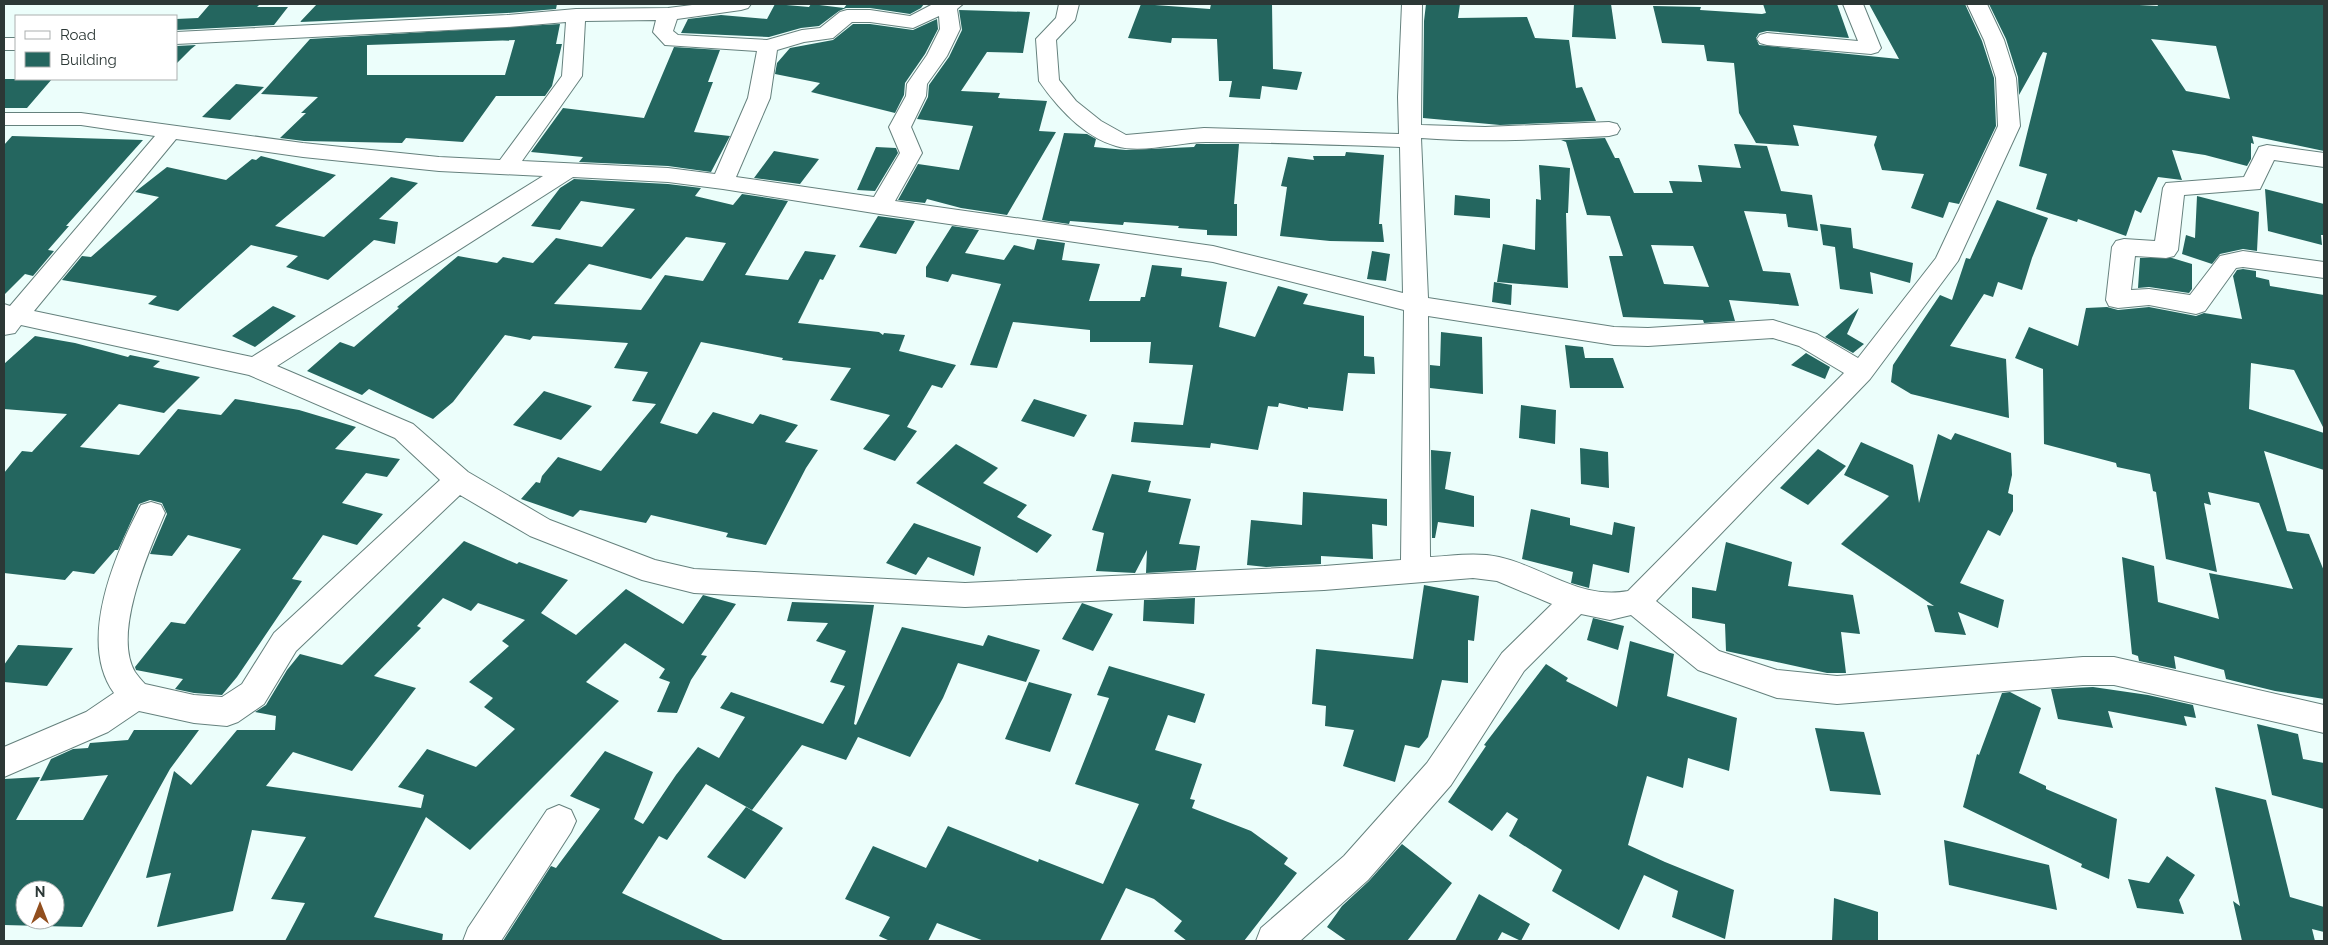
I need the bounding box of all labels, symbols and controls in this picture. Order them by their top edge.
legend [15,15,178,80]
text: Road [60,26,96,44]
text: Building [60,51,117,69]
north arrow [15,880,65,930]
text: N [35,884,45,900]

